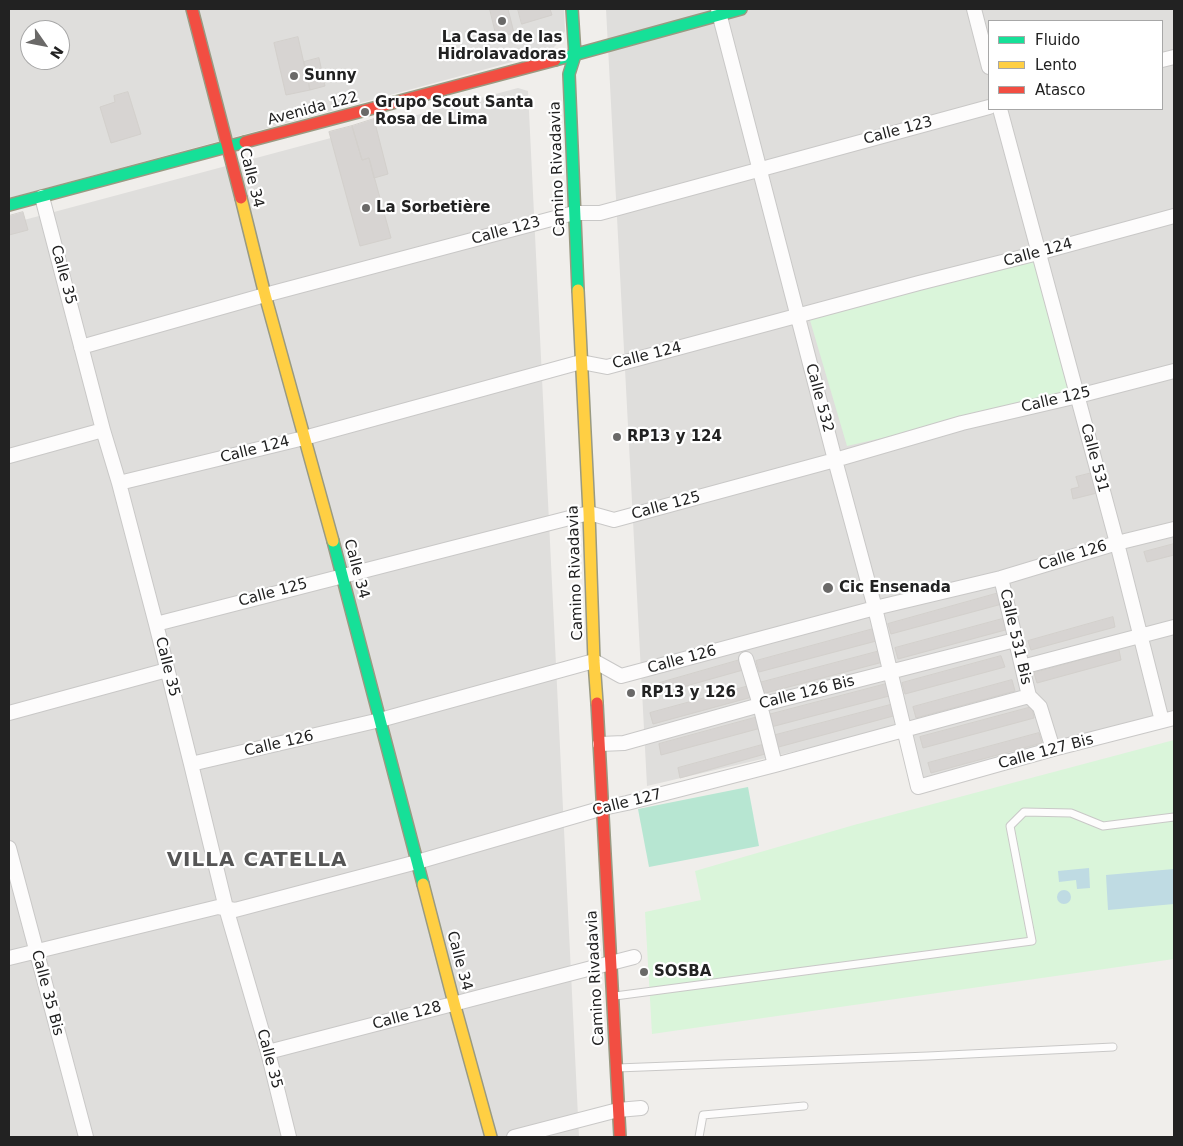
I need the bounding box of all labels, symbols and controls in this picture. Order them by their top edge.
marker: La Casa de las Hidrolavadoras [496,15,508,27]
north arrow [20,20,70,70]
legend [988,20,1163,110]
place label: La Casa de las Hidrolavadoras [438,29,566,64]
text: Fluido [1035,31,1080,49]
text: N [47,43,67,62]
text: Lento [1035,56,1077,74]
place label: Sunny [304,67,357,85]
marker: Sunny [288,70,300,82]
text: Atasco [1035,81,1085,99]
street label: Avenida 122 [266,88,360,130]
place label: Grupo Scout Santa Rosa de Lima [375,94,534,129]
street label: Camino Rivadavia [547,101,569,237]
marker: Grupo Scout Santa Rosa de Lima [359,106,371,118]
street label: Calle 123 [862,113,934,149]
street label: Calle 34 [235,146,267,210]
place label: La Sorbetière [376,199,490,217]
marker: La Sorbetière [360,202,372,214]
street label: Calle 123 [470,213,542,249]
street label: Calle 124 [1002,235,1074,271]
street label: Calle 35 [46,243,80,307]
street label: Calle 124 [611,339,683,373]
street label: Calle 532 [801,362,837,434]
street label: Calle 125 [1020,383,1092,417]
street label: Calle 531 [1076,422,1112,494]
place label: RP13 y 124 [627,428,722,446]
marker: RP13 y 124 [611,431,623,443]
street label: Calle 124 [219,433,291,467]
street label: Calle 125 [630,488,702,524]
street label: Camino Rivadavia [565,505,587,641]
street label: Calle 34 [339,537,373,601]
street label: Calle 126 [1037,537,1109,575]
street label: Calle 125 [237,575,309,611]
place label: Cic Ensenada [839,579,951,597]
marker: Cic Ensenada [821,581,835,595]
street label: Calle 531 Bis [995,587,1035,687]
street label: Calle 35 [151,635,183,699]
street label: Calle 126 [646,642,718,678]
street label: Calle 126 Bis [757,672,857,714]
place label: RP13 y 126 [641,684,736,702]
marker: RP13 y 126 [625,687,637,699]
street label: Calle 126 [243,727,315,761]
street label: Calle 127 Bis [997,731,1095,773]
street label: Calle 127 [591,786,663,820]
district label: VILLA CATELLA [165,849,349,873]
street label: Camino Rivadavia [583,910,609,1046]
street label: Calle 34 [442,929,476,993]
street label: Calle 35 Bis [27,948,67,1038]
place label: SOSBA [654,963,711,981]
marker: SOSBA [638,966,650,978]
street label: Calle 128 [371,998,443,1034]
street label: Calle 35 [252,1027,286,1091]

